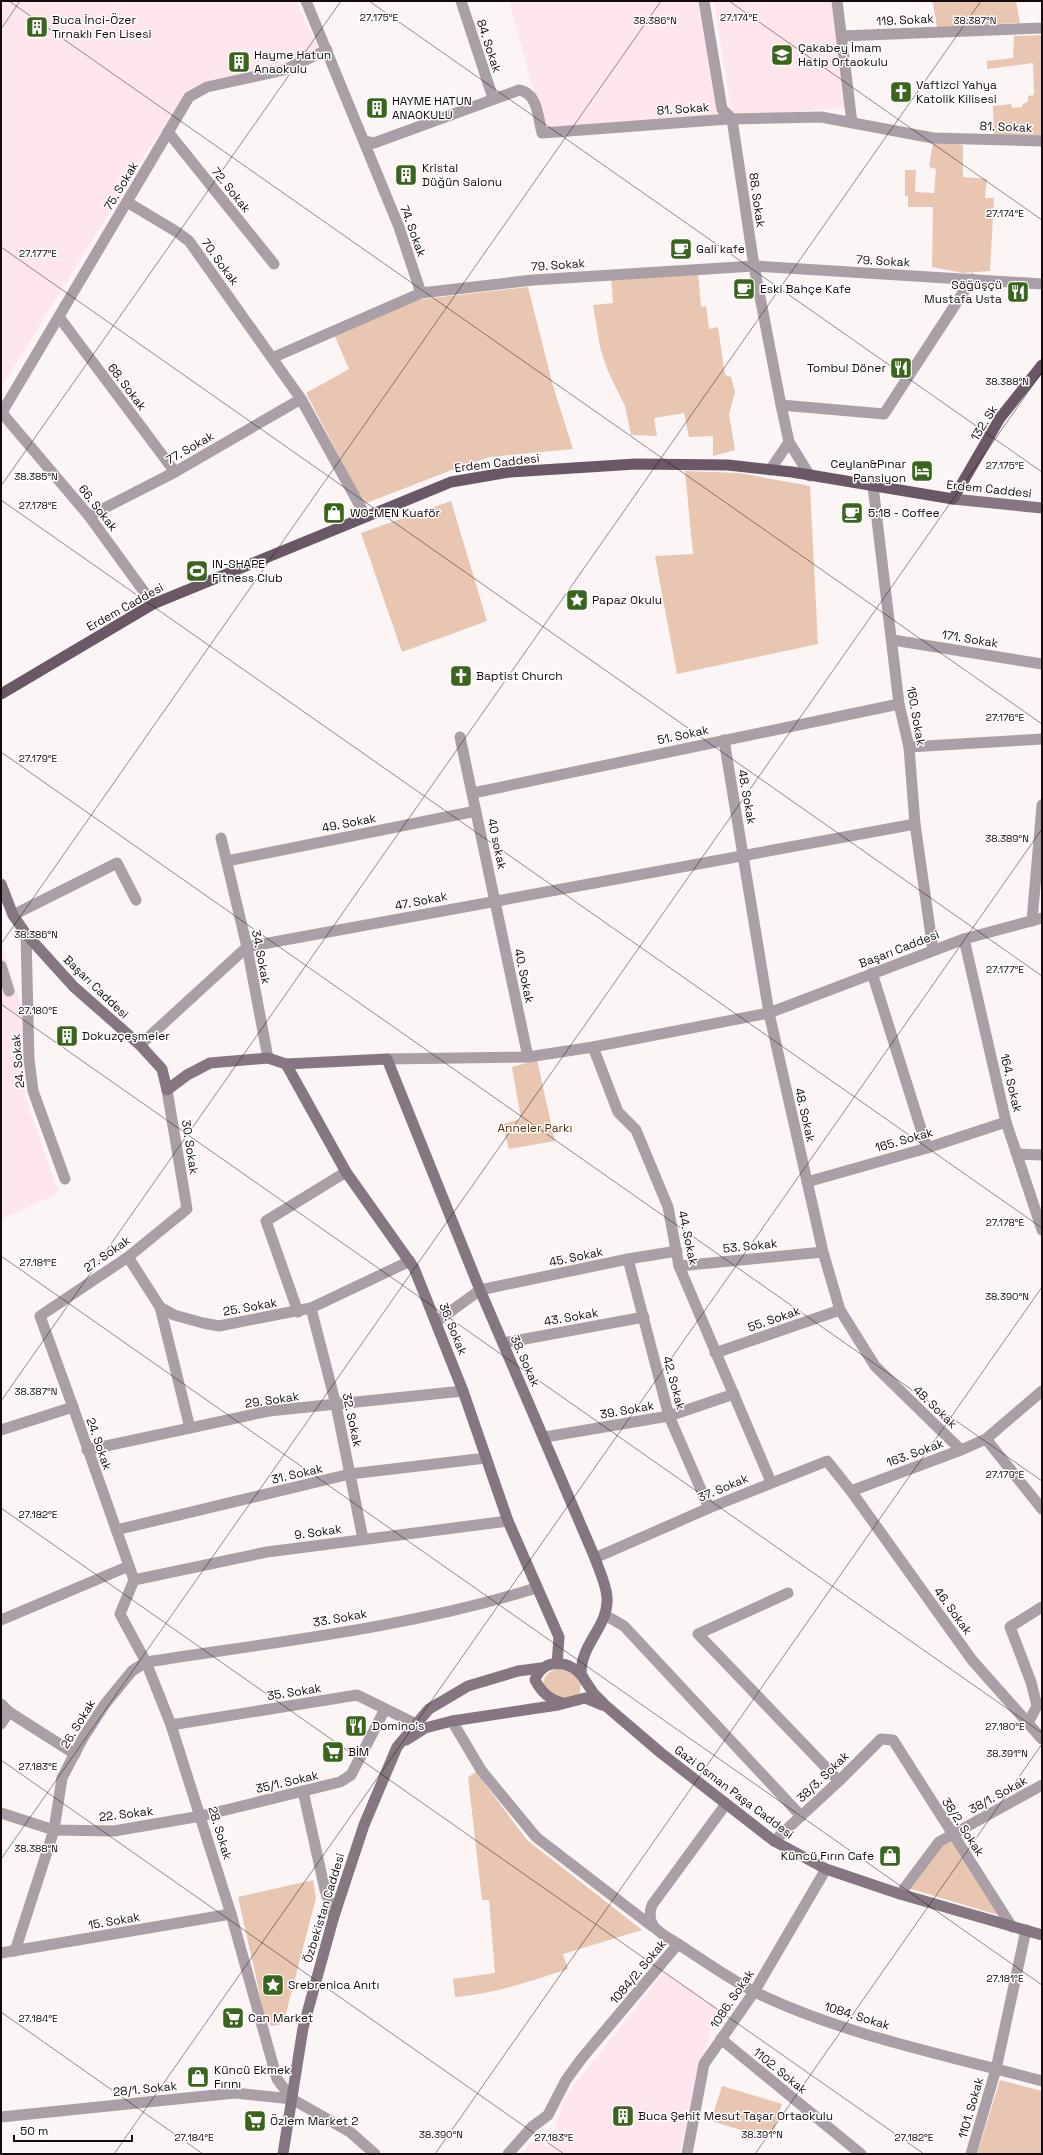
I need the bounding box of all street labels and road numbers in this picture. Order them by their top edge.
street label: 119. Sokak [876,10,935,29]
street label: 84. Sokak [473,17,505,75]
street label: 81. Sokak [656,99,710,119]
street label: 81. Sokak [979,118,1033,136]
street label: 75. Sokak [100,158,142,213]
street label: 72. Sokak [208,164,255,216]
street label: 88. Sokak [745,172,769,229]
street label: 74. Sokak [396,203,430,259]
street label: 70. Sokak [198,235,243,289]
street label: 79. Sokak [856,252,911,270]
street label: 79. Sokak [530,255,586,275]
street label: 68. Sokak [104,360,150,414]
street label: 132. Sk [967,402,1001,444]
street label: 77. Sokak [163,428,217,468]
street label: Erdem Caddesi [454,450,540,476]
street label: Erdem Caddesi [946,477,1032,501]
street label: 66. Sokak [75,481,122,535]
street label: Erdem Caddesi [84,579,166,635]
street label: 171. Sokak [941,627,1000,651]
street label: 160. Sokak [903,685,929,747]
street label: 51. Sokak [656,722,711,748]
street label: 48. Sokak [734,768,760,826]
street label: 49. Sokak [321,810,378,836]
street label: 40 sokak [484,817,510,871]
street label: 47. Sokak [393,888,449,914]
street label: Başarı Caddesi [857,926,941,972]
street label: 34. Sokak [248,929,274,986]
street label: 40. Sokak [510,947,538,1005]
street label: Başarı Caddesi [60,952,132,1022]
street label: 24. Sokak [8,1033,28,1089]
street label: 164. Sokak [996,1052,1026,1115]
street label: 48. Sokak [791,1086,819,1144]
street label: 30. Sokak [178,1119,202,1176]
street label: 165. Sokak [873,1124,935,1156]
street label: 44. Sokak [674,1209,702,1267]
street label: 27. Sokak [81,1232,134,1276]
street label: 53. Sokak [722,1235,779,1257]
street label: 45. Sokak [548,1243,605,1271]
street label: 25. Sokak [222,1294,279,1320]
street label: 36. Sokak [435,1301,471,1358]
street label: 55. Sokak [746,1302,803,1335]
street label: 43. Sokak [543,1304,600,1330]
street label: 38. Sokak [507,1333,544,1390]
street label: 42. Sokak [659,1354,689,1412]
street label: 48. Sokak [910,1382,961,1432]
street label: 29. Sokak [244,1388,301,1412]
street label: 32. Sokak [338,1392,366,1449]
street label: 39. Sokak [599,1397,656,1423]
street label: 24. Sokak [83,1416,116,1473]
street label: 163. Sokak [884,1435,946,1471]
street label: 31. Sokak [270,1460,325,1488]
street label: 37. Sokak [695,1470,751,1506]
street label: 9. Sokak [293,1521,343,1543]
street label: 46. Sokak [930,1584,976,1638]
street label: 33. Sokak [312,1605,369,1631]
street label: 35. Sokak [266,1680,323,1704]
street label: 26. Sokak [57,1696,99,1752]
street label: Gazi Osman Paşa Caddesi [671,1742,797,1842]
street label: 38/3. Sokak [793,1748,853,1806]
street label: 35/1. Sokak [254,1767,321,1797]
street label: 38/1. Sokak [966,1772,1030,1818]
street label: 38/2. Sokak [938,1795,988,1860]
street label: 22. Sokak [98,1803,155,1825]
street label: 28. Sokak [204,1804,236,1862]
street label: Özbekistan Caddesi [300,1851,348,1965]
street label: 15. Sokak [87,1908,142,1933]
street label: 1084/2. Sokak [606,1936,670,2008]
street label: 1086. Sokak [706,1966,758,2032]
street label: 1084. Sokak [822,1998,892,2034]
street label: 1102. Sokak [750,2044,811,2098]
street label: 1101. Sokak [955,2075,988,2140]
street label: 28/1. Sokak [112,2078,178,2100]

